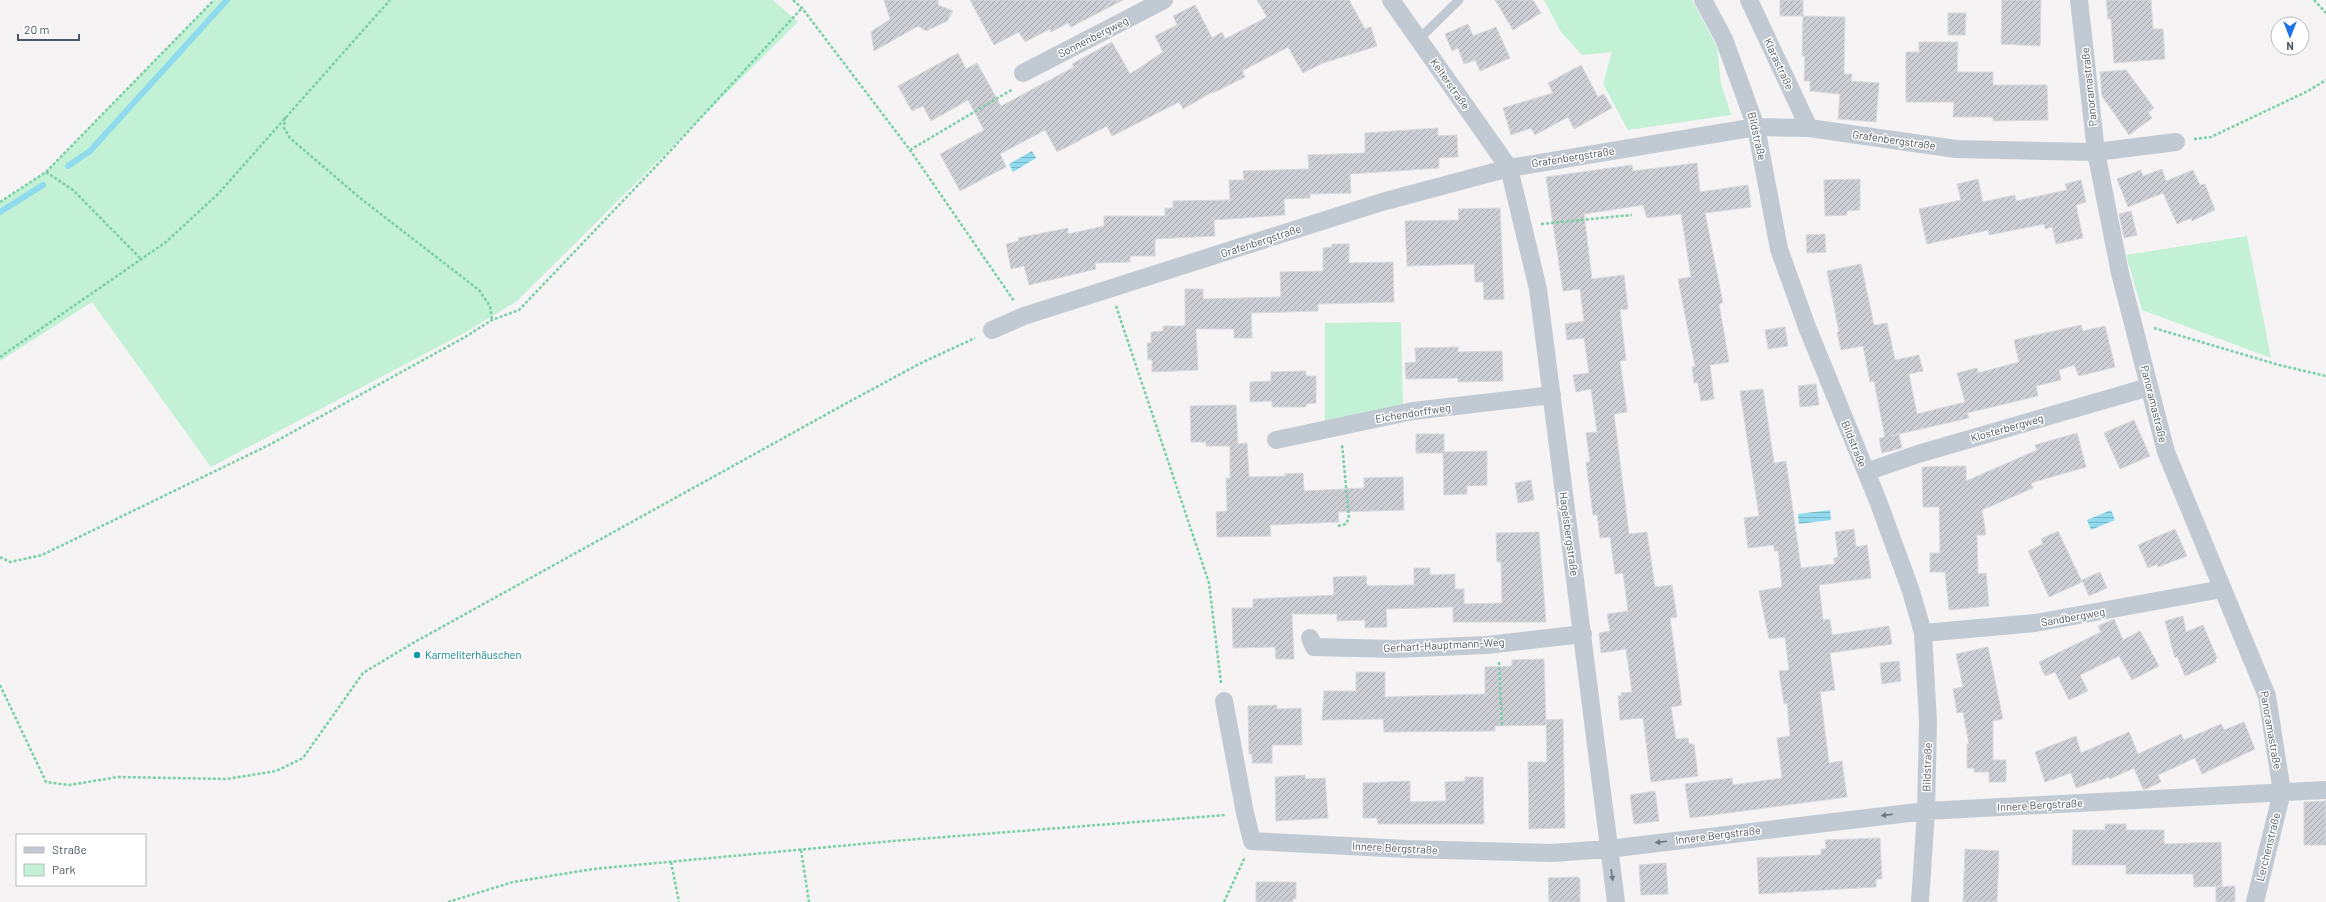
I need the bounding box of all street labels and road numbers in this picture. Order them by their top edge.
street label: Sonnenbergweg [1056,13,1130,60]
street label: Klarastraße [1762,36,1797,92]
street label: Panoramastraße [2078,47,2099,127]
street label: Kelterstraße [1428,56,1473,112]
street label: Bildstraße [1746,110,1769,161]
street label: Grafenbergstraße [1852,127,1937,152]
street label: Grafenbergstraße [1530,144,1615,169]
street label: Grafenbergstraße [1219,221,1303,260]
street label: Panoramastraße [2139,364,2170,444]
street label: Eichendorffweg [1374,400,1452,425]
street label: Klosterbergweg [1969,411,2045,444]
street label: Bildstraße [1839,419,1870,469]
street label: Hagelsbergstraße [1557,491,1582,577]
street label: Sandbergweg [2040,604,2106,629]
street label: Gerhart-Hauptmann-Weg [1383,635,1505,654]
street label: Panoramastraße [2258,690,2285,770]
street label: Bildstraße [1919,742,1934,792]
street label: Innere Bergstraße [1997,796,2083,813]
street label: Lerchenstraße [2253,811,2282,883]
street label: Innere Bergstraße [1675,823,1761,846]
street label: Innere Bergstraße [1352,839,1438,856]

